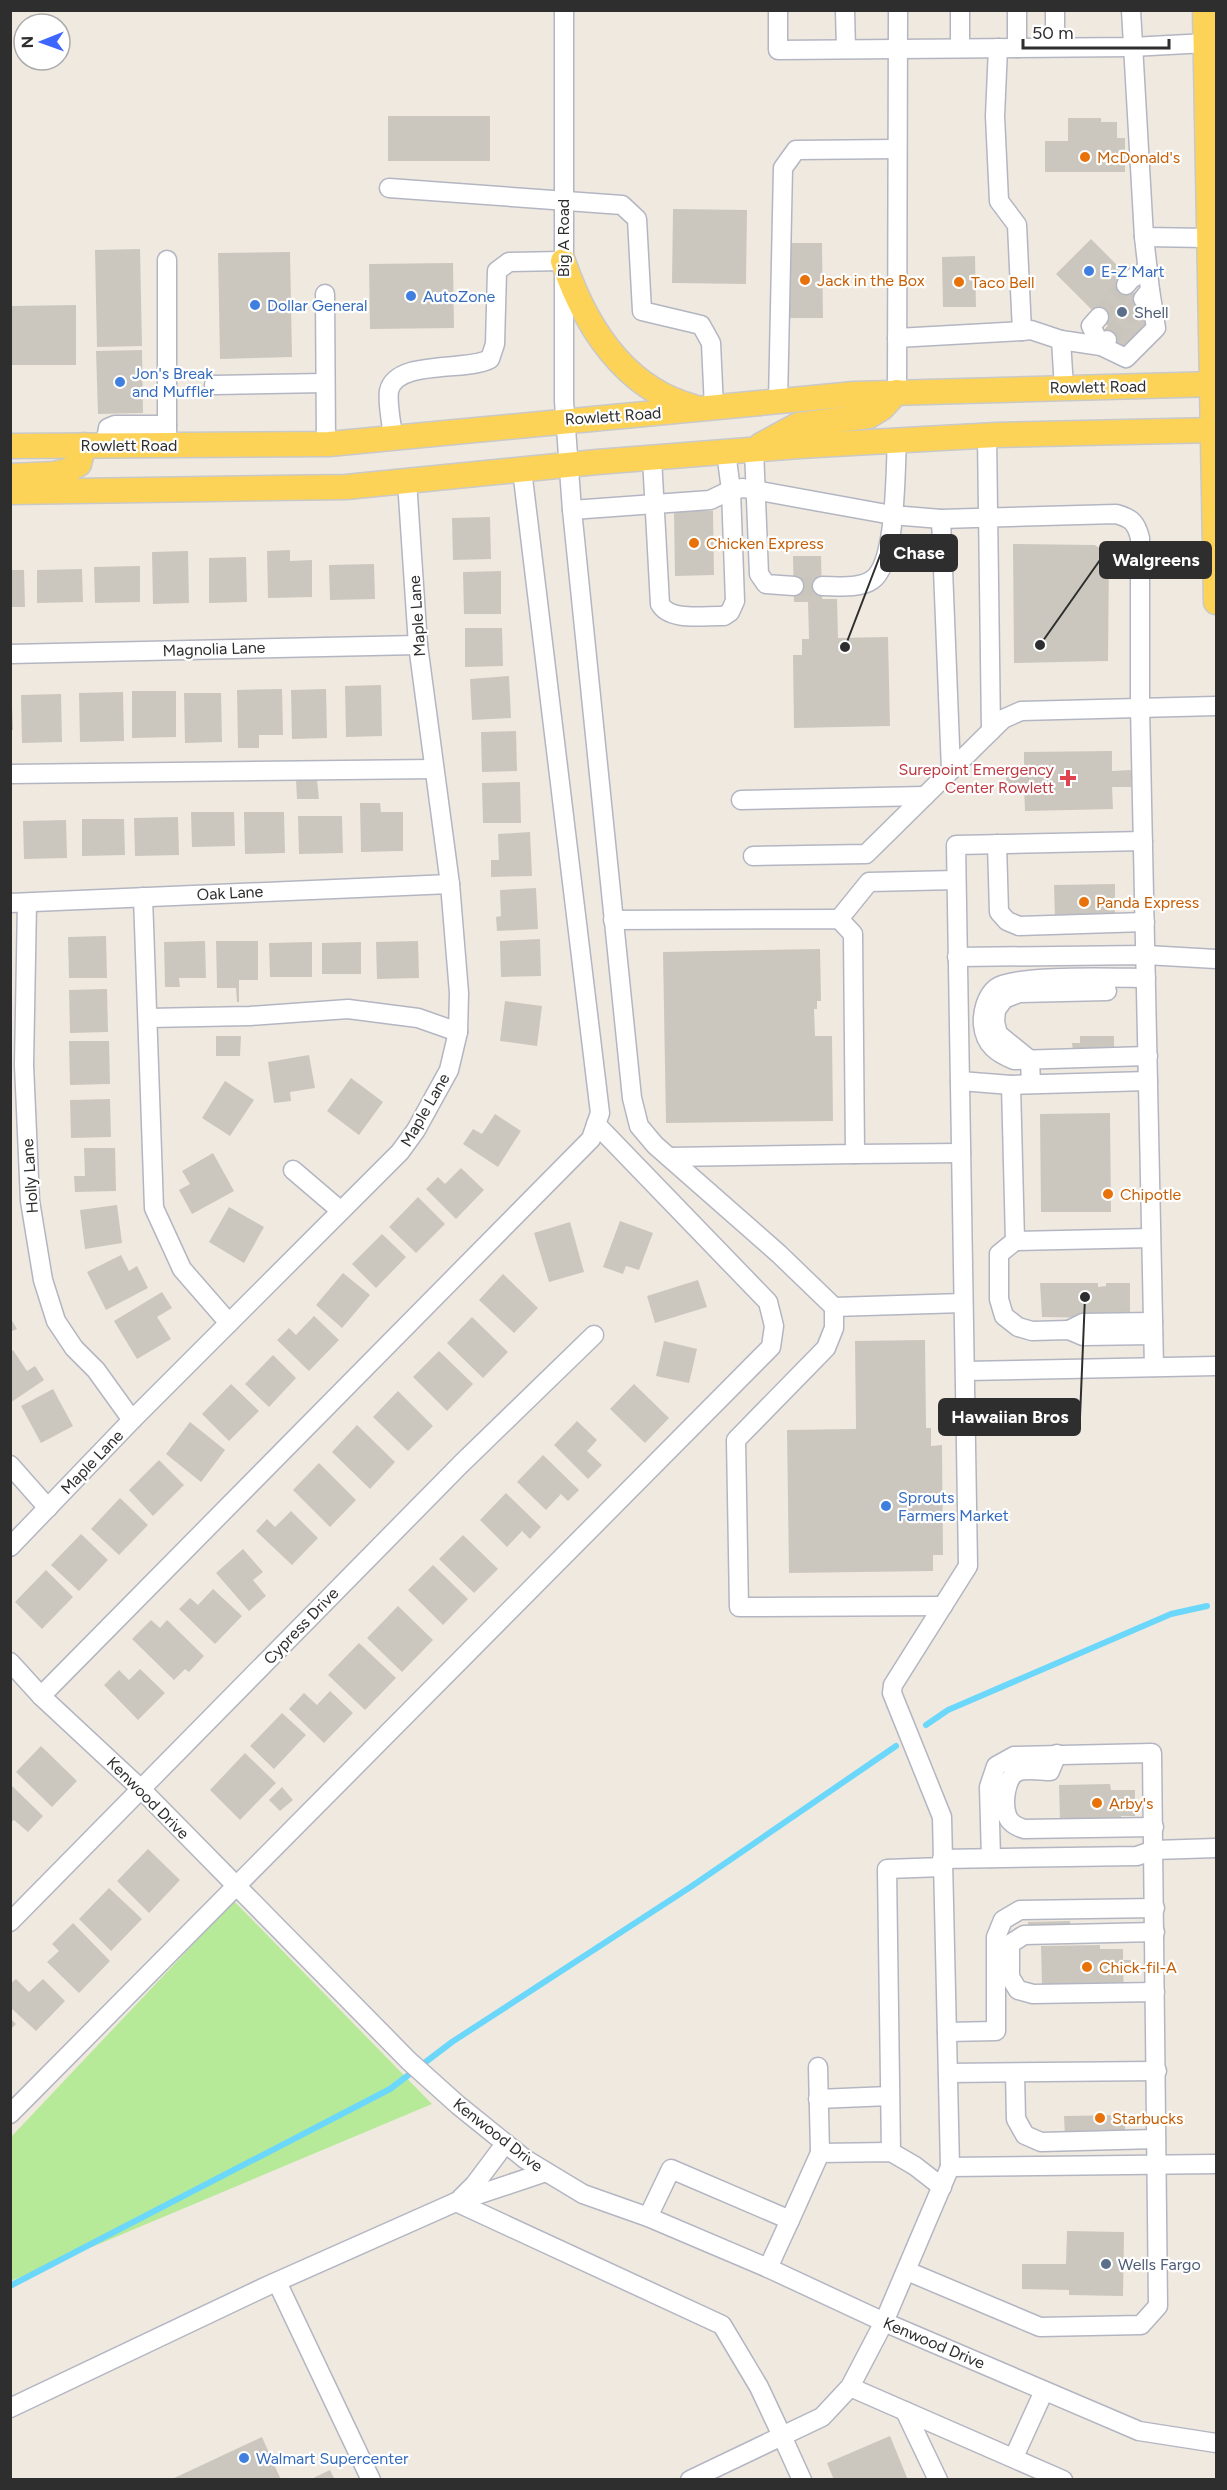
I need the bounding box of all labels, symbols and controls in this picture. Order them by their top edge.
north arrow [12,12,72,72]
scale bar [1023,12,1168,50]
text: 50 m [1032,22,1074,44]
text: N [18,36,37,49]
place label: McDonald's [1097,148,1180,167]
marker: McDonald's [1078,150,1092,164]
street label: Big A Road [554,199,573,277]
place label: E-Z Mart [1101,262,1165,281]
marker: E-Z Mart [1082,264,1096,278]
place label: Jack in the Box [817,271,925,290]
marker: Jack in the Box [798,273,812,287]
place label: Taco Bell [971,273,1034,292]
marker: Taco Bell [952,275,966,289]
place label: AutoZone [423,287,496,306]
marker: AutoZone [404,289,418,303]
place label: Dollar General [267,296,368,315]
marker: Dollar General [248,298,262,312]
place label: Shell [1134,303,1169,322]
marker: Shell [1115,305,1129,319]
place label: Jon's Break and Muffler [132,364,215,401]
marker: Jon's Break and Muffler [113,375,127,389]
street label: Rowlett Road [1049,377,1147,397]
street label: Rowlett Road [564,403,662,429]
street label: Rowlett Road [81,436,177,455]
place label: Chicken Express [706,534,824,553]
callout: Chase [881,535,957,571]
marker: Chicken Express [687,536,701,550]
text: Chase [893,542,945,564]
callout: Walgreens [1100,542,1211,578]
text: Walgreens [1112,549,1200,571]
street label: Maple Lane [405,574,429,657]
street label: Magnolia Lane [162,638,266,660]
place label: Surepoint Emergency Center Rowlett [899,760,1055,797]
marker: Surepoint Emergency Center Rowlett [1059,769,1077,787]
street label: Oak Lane [196,882,264,904]
place label: Panda Express [1096,893,1199,912]
marker: Panda Express [1077,895,1091,909]
street label: Maple Lane [396,1070,454,1150]
street label: Holly Lane [18,1138,42,1214]
place label: Chipotle [1120,1185,1181,1204]
marker: Chipotle [1101,1187,1115,1201]
callout: Hawaiian Bros [939,1399,1080,1435]
text: Hawaiian Bros [951,1406,1069,1428]
street label: Maple Lane [57,1426,127,1498]
place label: Sprouts Farmers Market [898,1488,1009,1525]
marker: Sprouts Farmers Market [879,1499,893,1513]
street label: Cypress Drive [260,1583,343,1668]
street label: Kenwood Drive [103,1753,193,1843]
place label: Arby's [1109,1794,1153,1813]
marker: Arby's [1090,1796,1104,1810]
place label: Chick-fil-A [1099,1958,1177,1977]
marker: Chick-fil-A [1080,1960,1094,1974]
street label: Kenwood Drive [449,2094,547,2176]
place label: Starbucks [1112,2109,1184,2128]
marker: Starbucks [1093,2111,1107,2125]
place label: Wells Fargo [1118,2255,1201,2274]
marker: Wells Fargo [1099,2257,1113,2271]
street label: Kenwood Drive [880,2313,988,2373]
place label: Walmart Supercenter [256,2449,409,2468]
marker: Walmart Supercenter [237,2451,251,2465]

